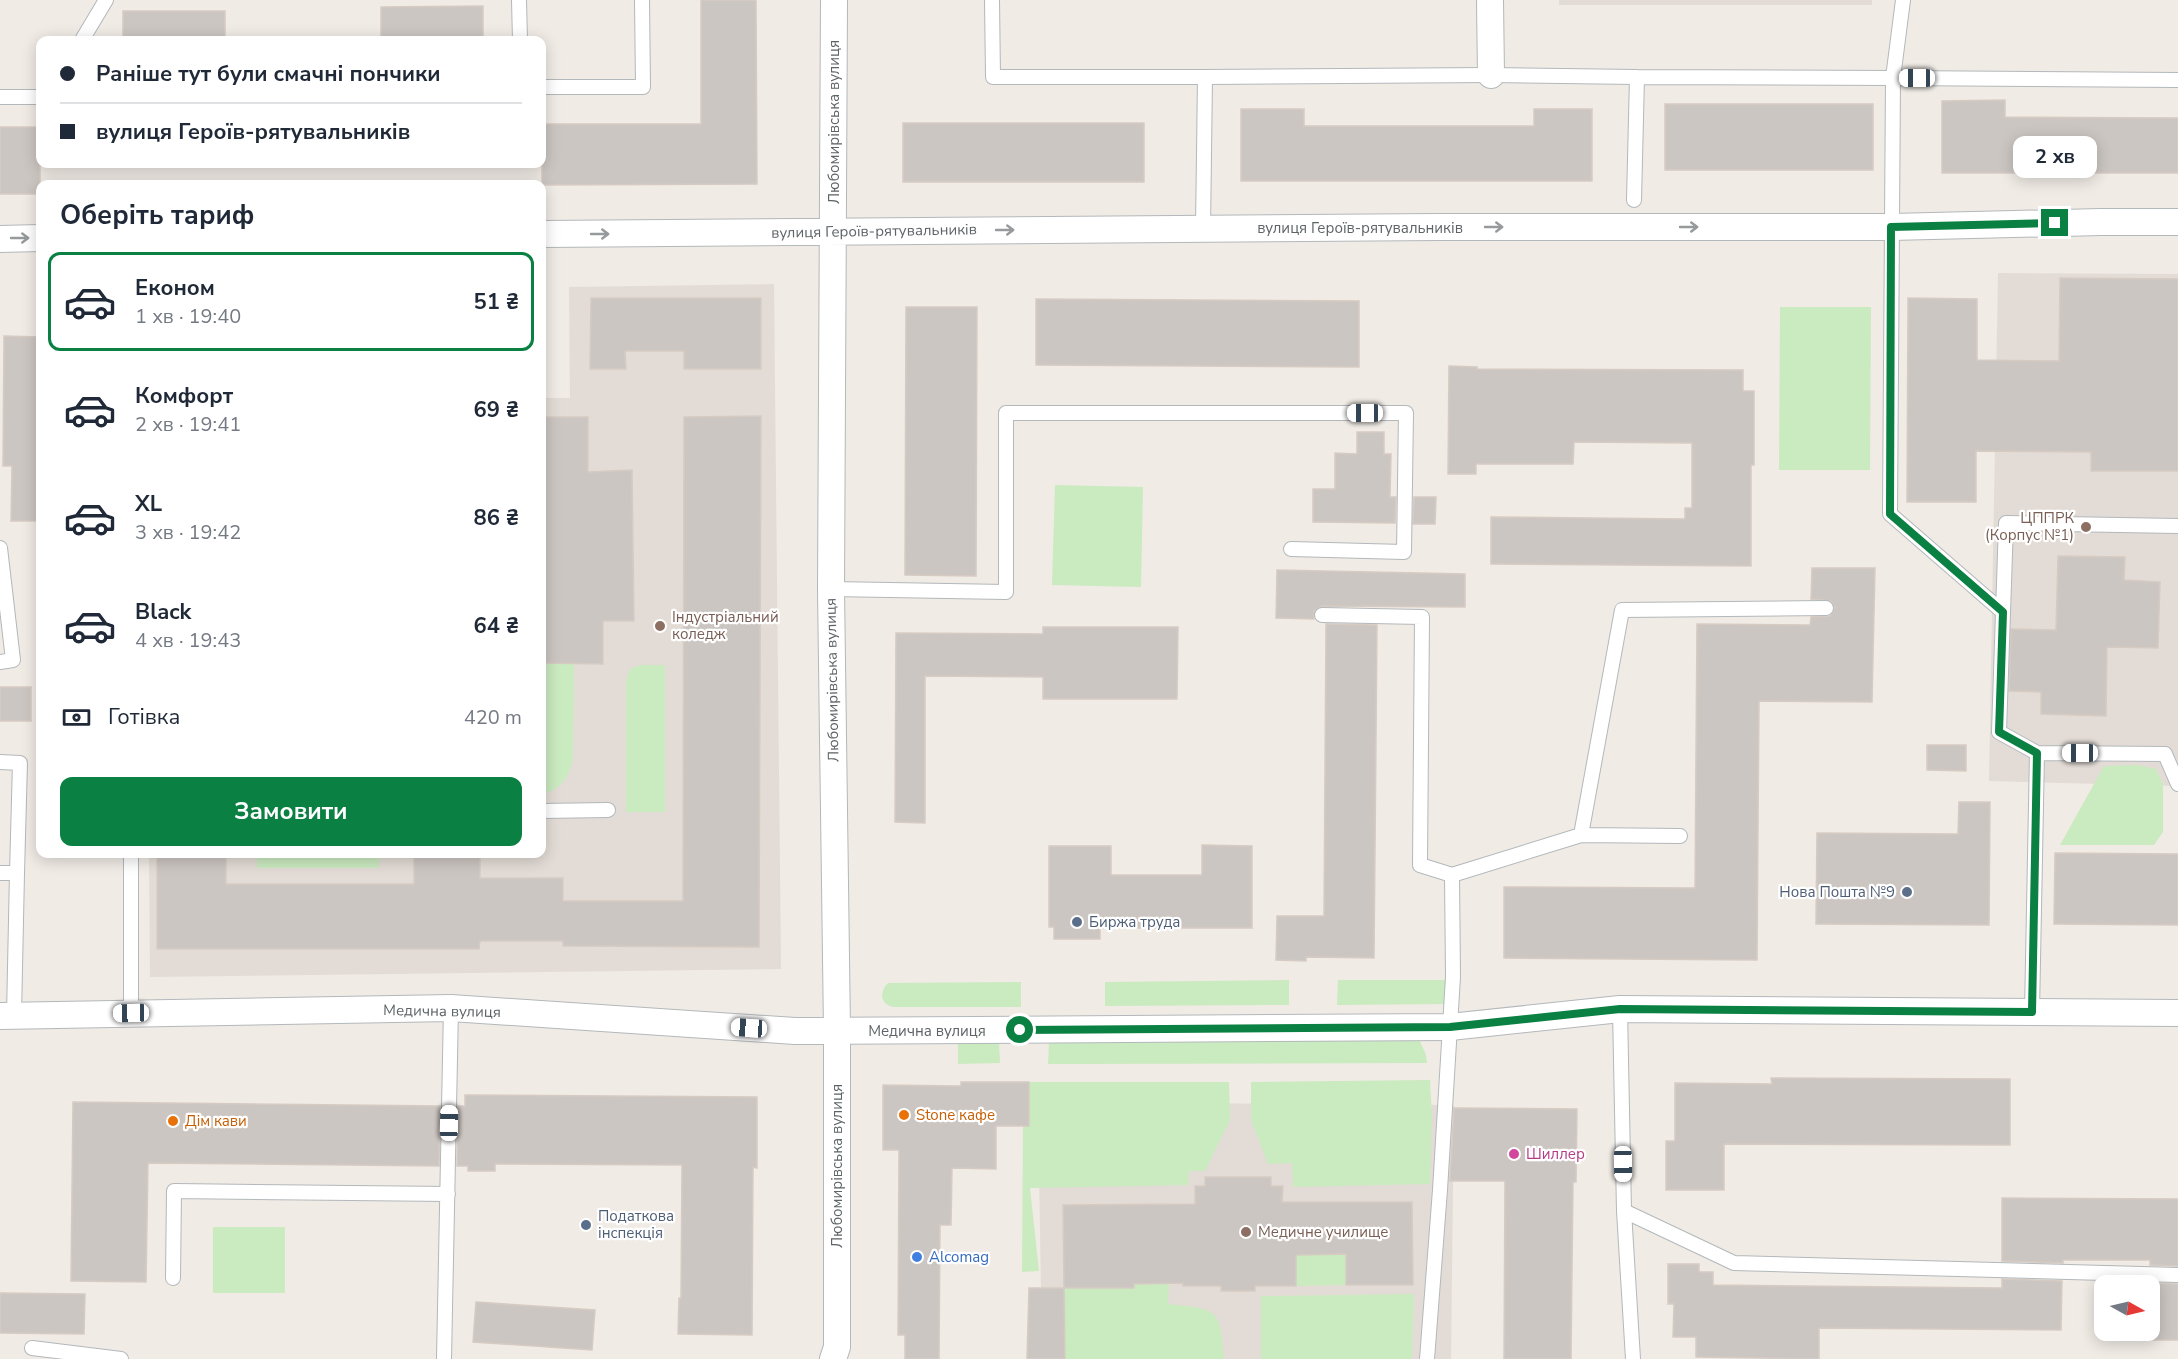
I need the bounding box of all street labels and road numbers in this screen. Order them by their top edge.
street label: Любомирівська вулиця [824,40,844,204]
street label: вулиця Героїв-рятувальників [1257,218,1463,238]
street label: вулиця Героїв-рятувальників [771,219,977,243]
street label: Любомирівська вулиця [821,598,843,762]
street label: Медична вулиця [383,1000,501,1022]
street label: Медична вулиця [868,1021,986,1041]
street label: Любомирівська вулиця [827,1084,847,1248]

